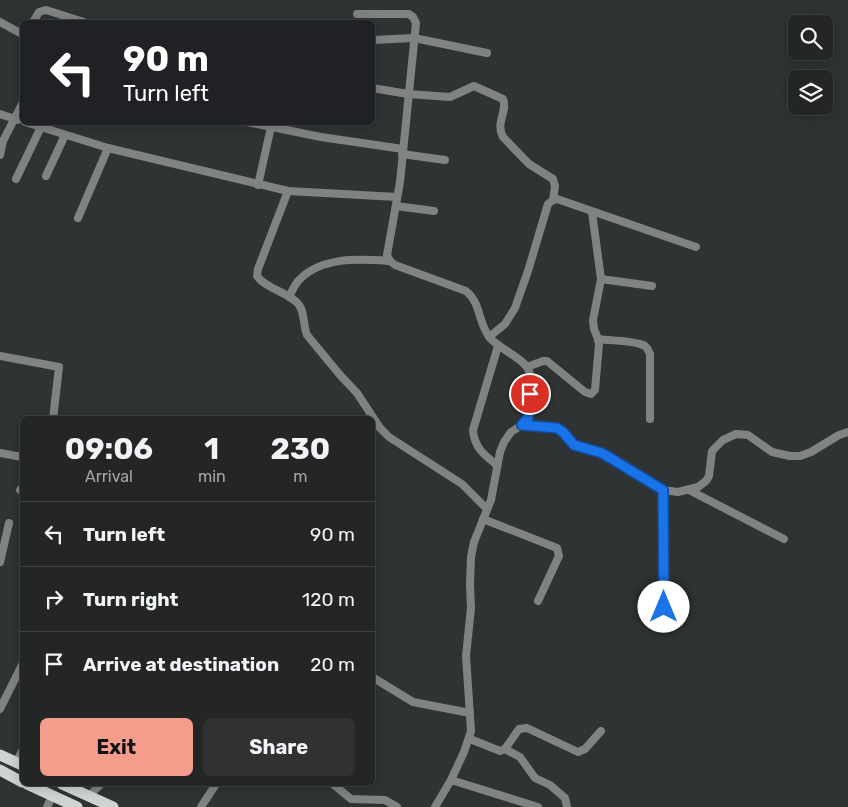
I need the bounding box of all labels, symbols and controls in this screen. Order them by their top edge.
map controls [788,15,833,115]
button: search [788,15,833,60]
text: 90 m [123,38,209,80]
icon: left [40,40,105,105]
button: layers [788,70,833,115]
text: Turn left [123,80,209,107]
pin [509,373,551,415]
icon: arrive [516,380,544,408]
text: 09:06 [65,431,153,467]
text: 1 [204,431,219,467]
text: 230 [271,431,330,467]
text: Arrival [85,467,133,486]
text: min [198,467,226,486]
text: m [293,467,307,486]
icon: left [40,520,68,548]
text: Turn left [83,523,165,546]
text: 90 m [310,523,355,546]
position arrow [637,580,689,632]
icon: right [40,585,68,613]
text: Turn right [83,588,178,611]
text: 120 m [302,588,355,611]
icon: arrive [40,650,68,678]
text: Arrive at destination [83,653,279,676]
text: 20 m [310,653,355,676]
button: Exit [40,718,193,776]
button: Share [203,718,355,776]

